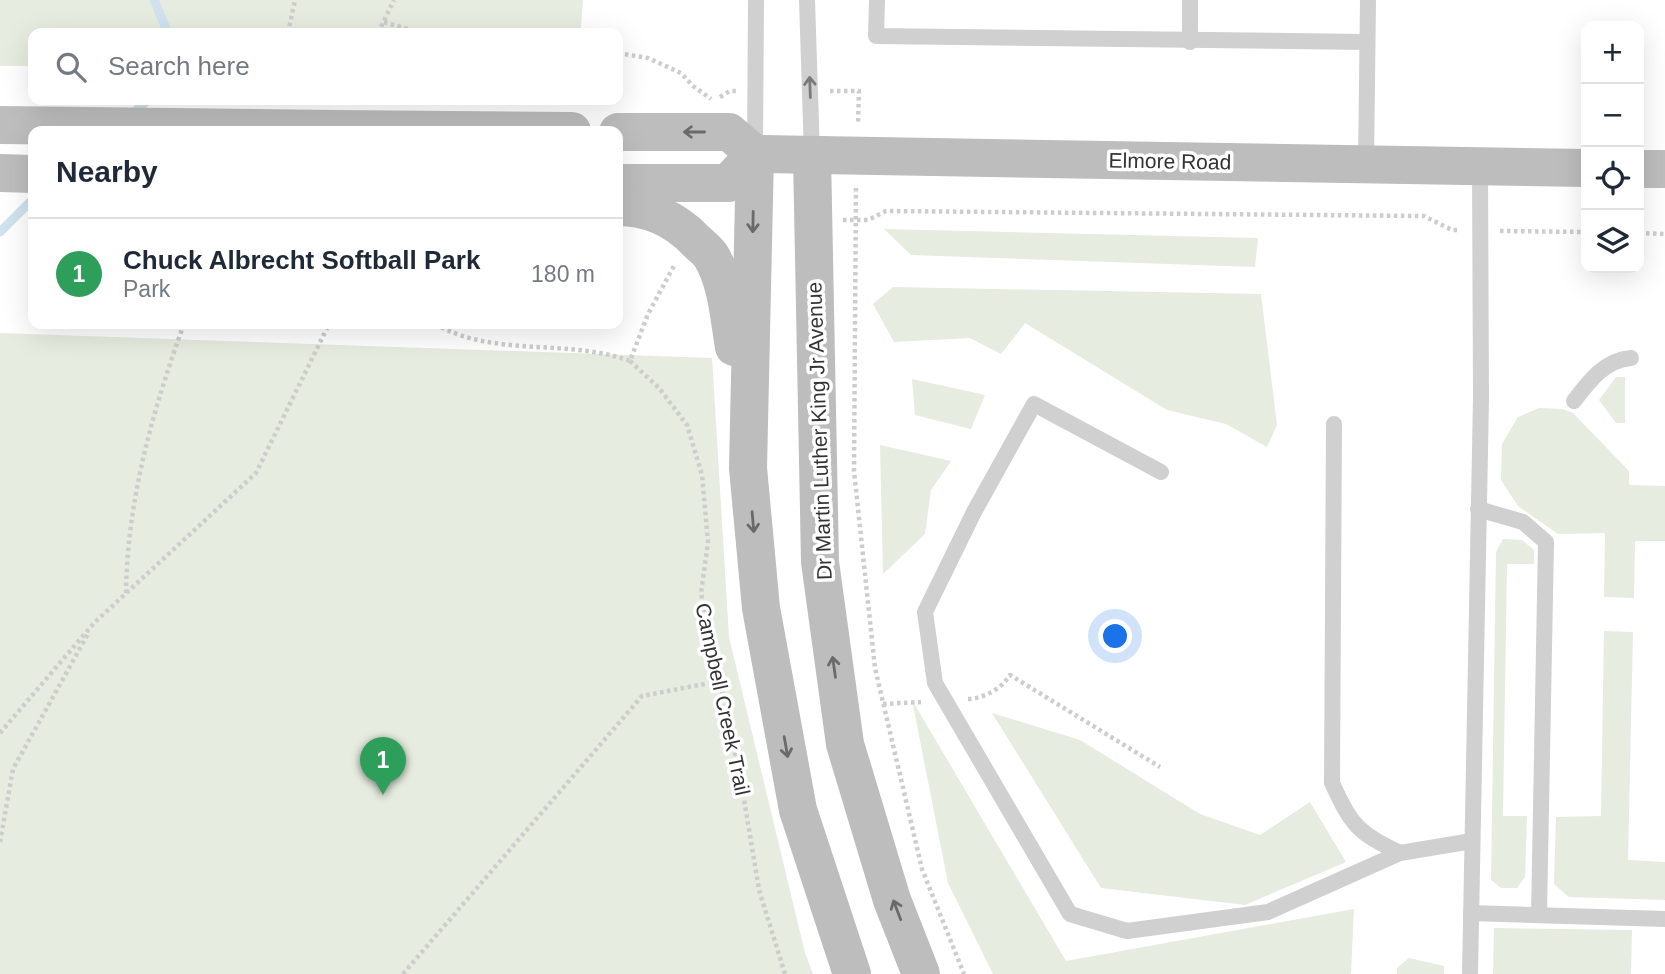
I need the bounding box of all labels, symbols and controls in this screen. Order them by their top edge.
map controls [1581,21,1644,273]
button: + [1581,21,1644,84]
search box [28,28,623,105]
icon: search [52,48,90,86]
text: Search here [108,51,250,81]
one-way arrow [803,76,816,99]
button: − [1581,84,1644,147]
one-way arrow [683,125,706,139]
button: locate [1581,147,1644,210]
street label: Elmore Road [1109,148,1231,174]
text: Nearby [56,155,158,188]
one-way arrow [747,210,760,233]
button: layers [1581,210,1644,273]
text: Chuck Albrecht Softball Park [123,245,480,275]
text: 1 [73,261,85,287]
text: 180 m [531,261,595,287]
text: Park [123,276,170,302]
street label: Dr Martin Luther King Jr Avenue [802,281,836,581]
one-way arrow [747,511,760,533]
street label: Campbell Creek Trail [691,601,755,797]
your location [1098,619,1132,653]
one-way arrow [828,656,841,679]
one-way arrow [780,735,793,758]
pin: 1 [360,737,406,795]
one-way arrow [889,900,902,922]

